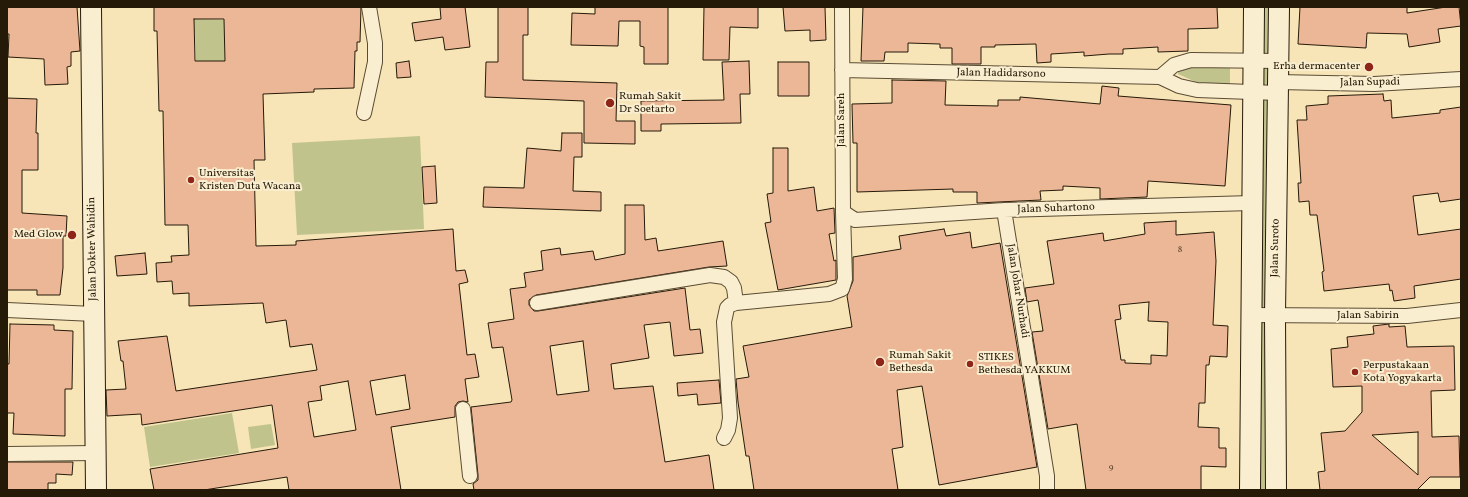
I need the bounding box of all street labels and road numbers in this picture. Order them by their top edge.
street label: Jalan Hadidarsono [956,67,1046,81]
street label: Jalan Supadi [1340,76,1400,90]
street label: Jalan Sareh [835,93,849,147]
street label: Jalan Dokter Wahidin [85,197,101,301]
street label: Jalan Suhartono [1017,201,1095,217]
street label: Jalan Suroto [1269,218,1283,278]
street label: Jalan Johar Nurhadi [1003,243,1031,339]
street label: Jalan Sabirin [1337,309,1399,323]

